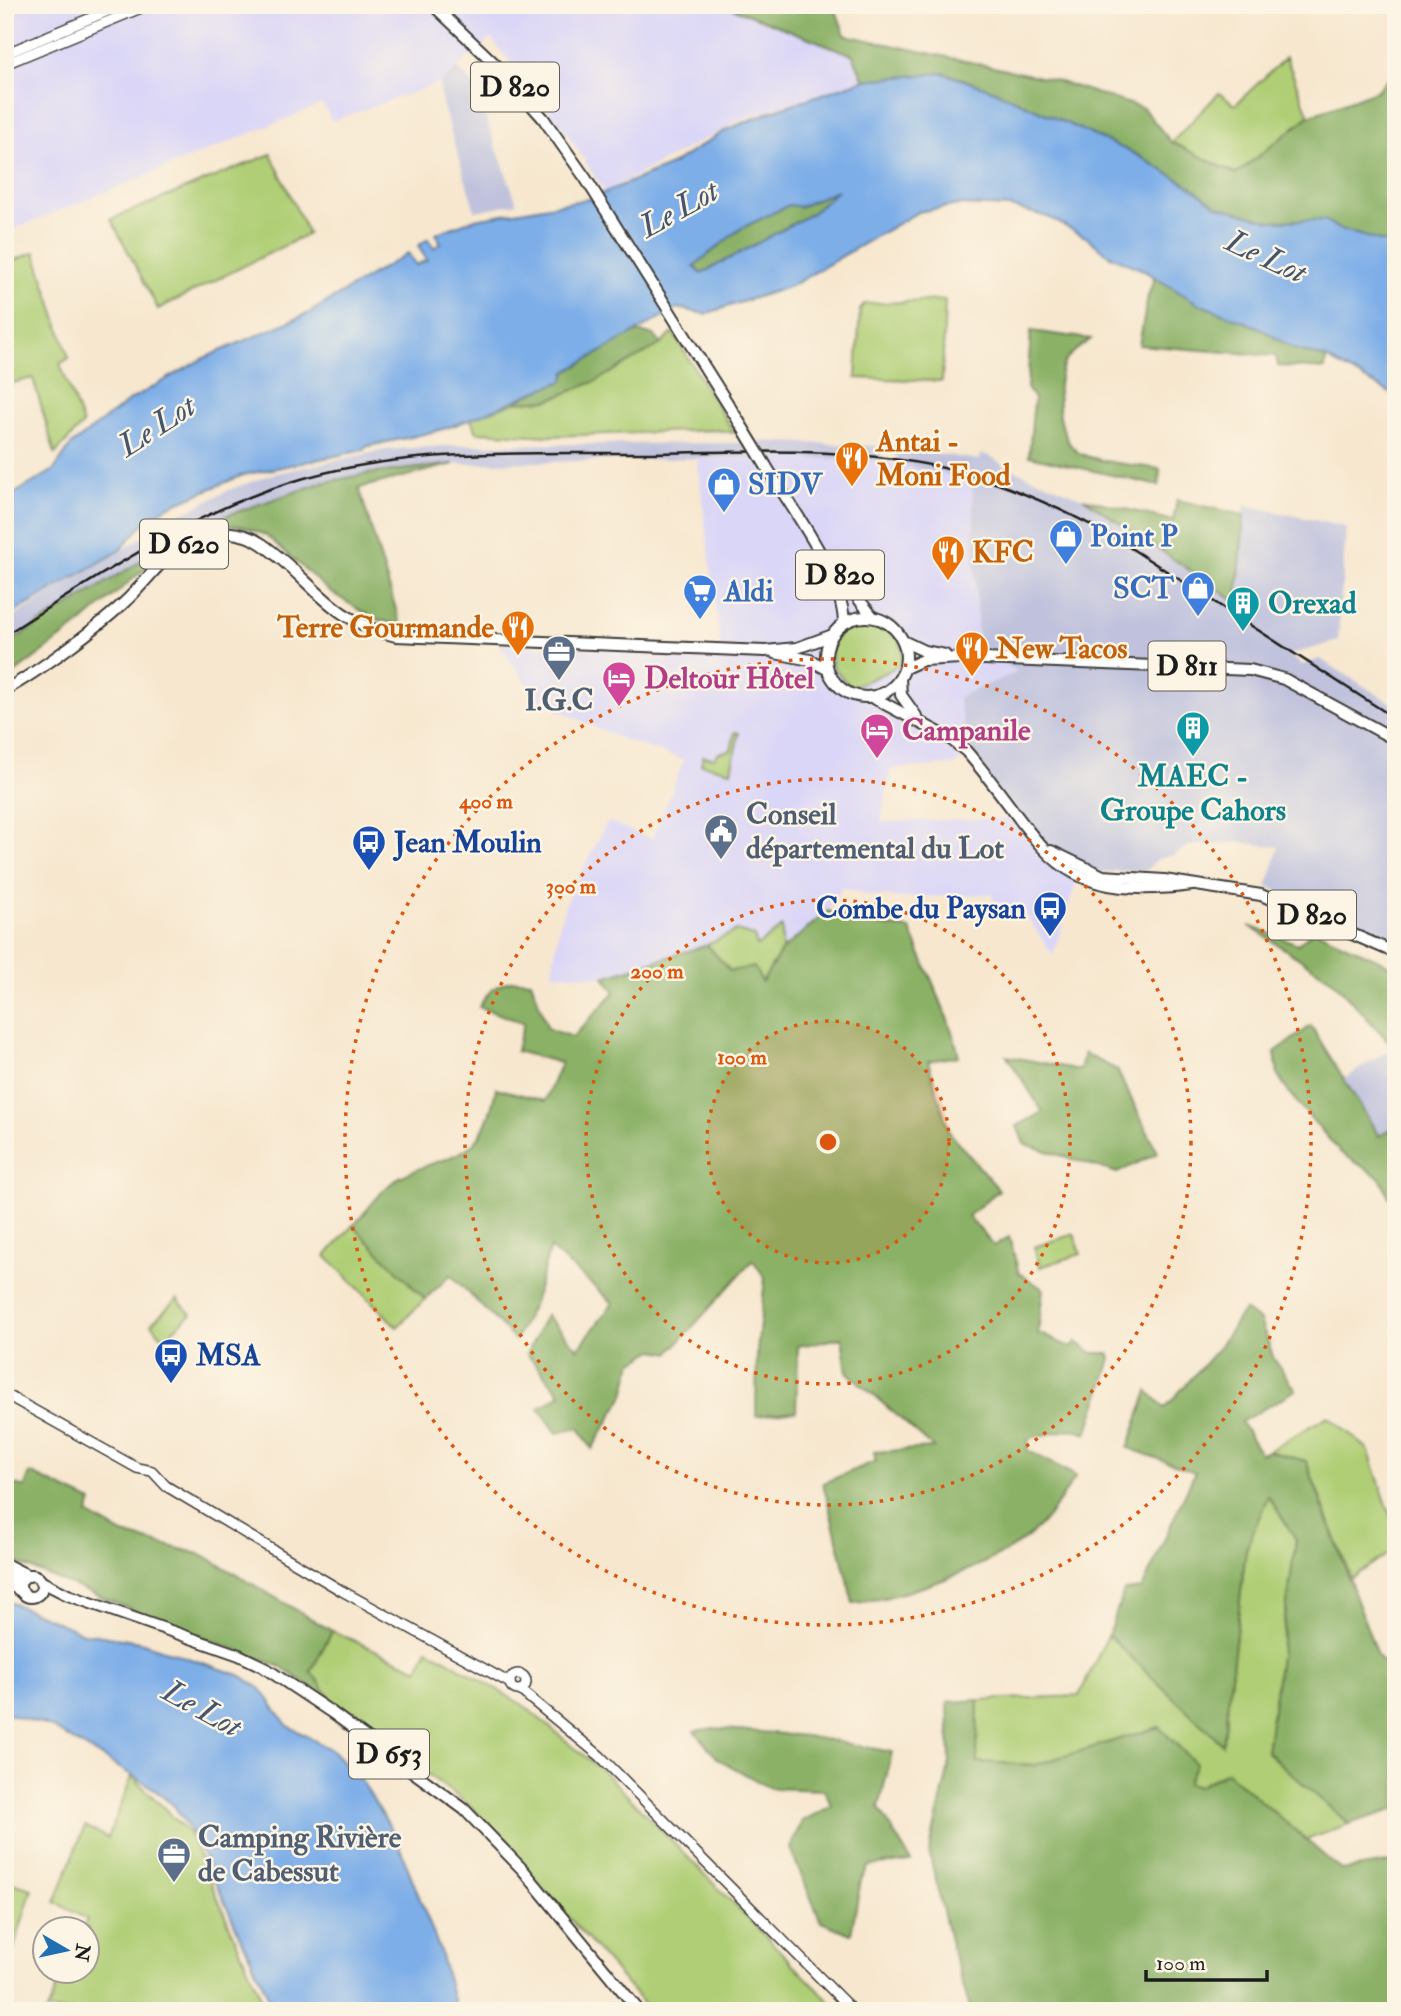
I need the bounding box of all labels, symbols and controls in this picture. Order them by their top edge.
road number: D 820 [471,62,559,112]
water label: Le Lot [631,170,727,248]
water label: Le Lot [1217,220,1314,294]
water label: Le Lot [109,385,205,467]
place label: Antai - Moni Food [874,423,1011,494]
restaurant icon: Antai - Moni Food [833,439,871,488]
shop icon: SIDV [705,465,743,514]
place label: SIDV [748,466,824,503]
shop icon: Point P [1047,517,1085,566]
place label: Point P [1090,518,1178,555]
road number: D 620 [140,520,228,568]
restaurant icon: KFC [929,533,967,582]
place label: KFC [972,534,1034,571]
road number: D 820 [796,550,884,600]
shop icon: SCT [1179,569,1217,618]
place label: SCT [1113,570,1175,607]
supermarket icon: Aldi [681,572,719,621]
place label: Aldi [722,573,773,610]
building icon: Orexad [1224,584,1262,633]
place label: Orexad [1268,585,1357,622]
restaurant icon: Terre Gourmande [499,608,537,657]
place label: Terre Gourmande [276,609,494,646]
restaurant icon: New Tacos [953,629,991,678]
place label: New Tacos [995,630,1128,667]
office icon: I.G.C [540,633,578,682]
road number: D 811 [1148,642,1226,690]
hotel icon: Deltour Hôtel [600,659,638,708]
place label: Deltour Hôtel [644,660,814,697]
place label: I.G.C [524,682,594,719]
building icon: MAEC - Groupe Cahors [1174,709,1212,758]
hotel icon: Campanile [858,711,896,760]
place label: Campanile [902,712,1031,749]
place label: MAEC - Groupe Cahors [1100,758,1286,829]
text: 400 m [458,788,513,815]
place label: Conseil départemental du Lot [746,796,1004,867]
public building icon: Conseil départemental du Lot [702,812,740,861]
bus stop icon: Jean Moulin [350,823,388,872]
place label: Jean Moulin [392,824,542,861]
text: 300 m [546,873,597,900]
bus stop icon: Combe du Paysan [1031,889,1069,938]
place label: Combe du Paysan [816,890,1027,927]
road number: D 820 [1268,890,1356,940]
text: 200 m [631,958,684,985]
text: 100 m [717,1044,768,1071]
centre of rings [816,1130,840,1154]
bus stop icon: MSA [152,1336,190,1385]
place label: MSA [195,1337,262,1374]
water label: Le Lot [154,1670,250,1748]
road number: D 653 [349,1730,429,1778]
place label: Camping Rivière de Cabessut [198,1819,402,1890]
office icon: Camping Rivière de Cabessut [155,1835,193,1884]
north arrow [32,1914,102,1984]
scale bar [1146,1939,1266,1983]
text: N [68,1941,95,1964]
text: 100 m [1156,1950,1206,1977]

